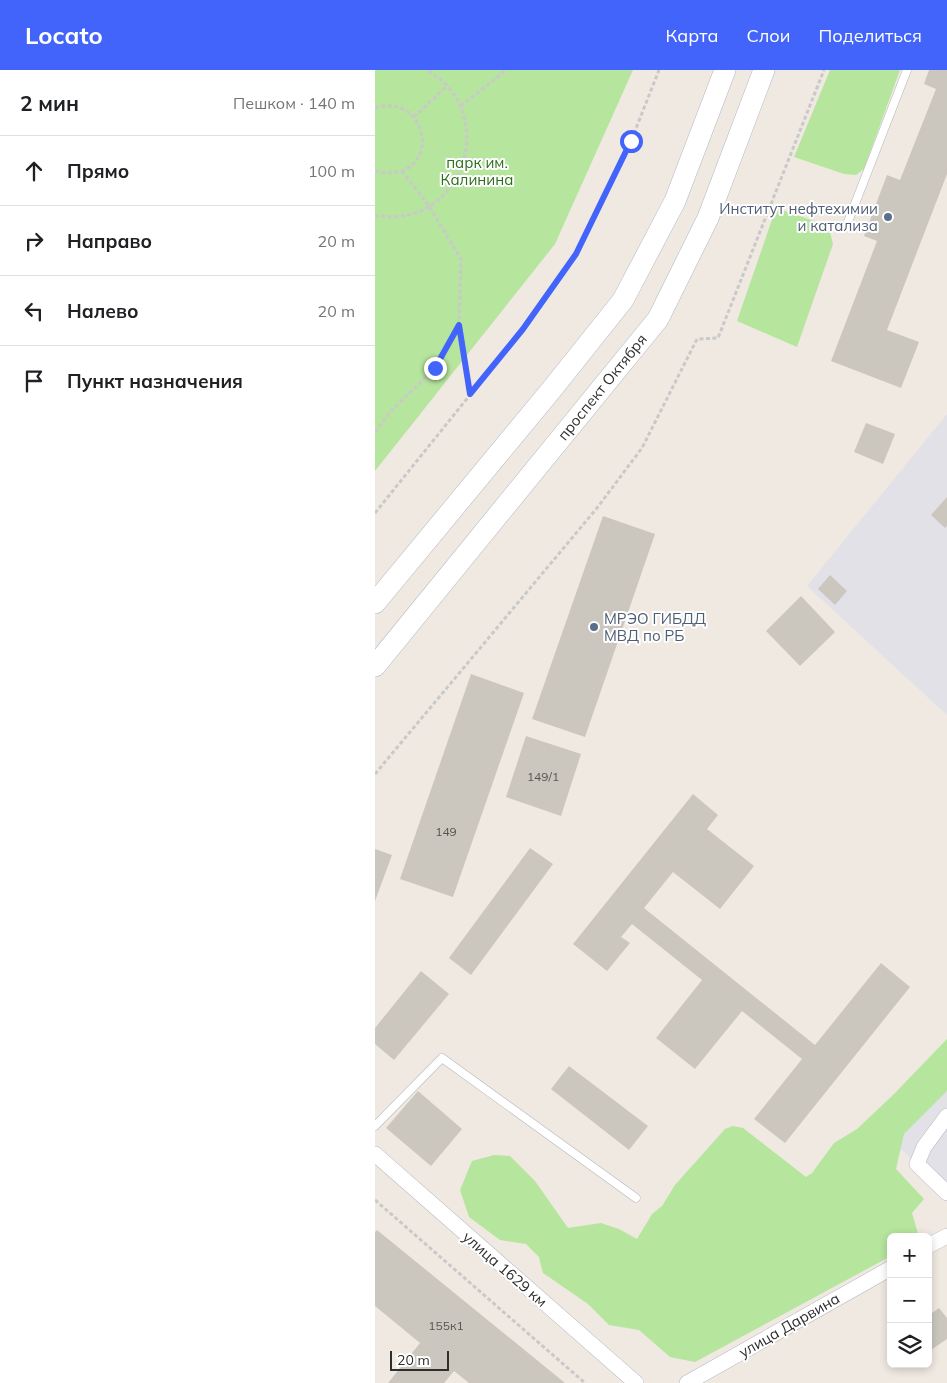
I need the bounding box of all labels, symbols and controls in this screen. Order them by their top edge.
text: Locato [25,20,103,50]
text: Карта [666,24,718,47]
text: Слои [746,24,791,47]
text: Поделиться [819,24,922,47]
text: 2 мин [20,90,79,116]
text: Пешком · 140 m [233,93,355,113]
route start [620,130,643,153]
park label: парк им. Калинина [441,153,513,189]
icon: ahead [20,157,48,185]
text: Прямо [67,159,129,183]
text: 100 m [308,161,355,181]
place label: Институт нефтехимии и катализа [719,199,878,235]
marker: Институт нефтехимии и катализа [882,211,894,223]
icon: right [20,227,48,255]
text: Направо [67,229,152,253]
text: 20 m [318,231,355,251]
icon: left [20,297,48,325]
text: Налево [67,299,139,323]
text: 20 m [318,301,355,321]
street label: проспект Октября [553,330,651,444]
route end [424,357,447,380]
icon: arrive [20,367,48,395]
text: Пункт назначения [67,369,243,393]
place label: МРЭО ГИБДД МВД по РБ [604,609,706,645]
marker: МРЭО ГИБДД МВД по РБ [588,621,600,633]
house number: 149/1 [527,769,559,784]
house number: 149 [435,824,457,839]
street label: улица 1629 км [459,1227,551,1311]
map controls [887,1233,932,1368]
button: + [887,1233,932,1278]
button: − [887,1278,932,1323]
street label: улица Дарвина [735,1288,843,1362]
house number: 155к1 [428,1318,464,1333]
button: layers [887,1323,932,1368]
scale bar [390,1348,449,1371]
text: 20 m [397,1351,430,1369]

